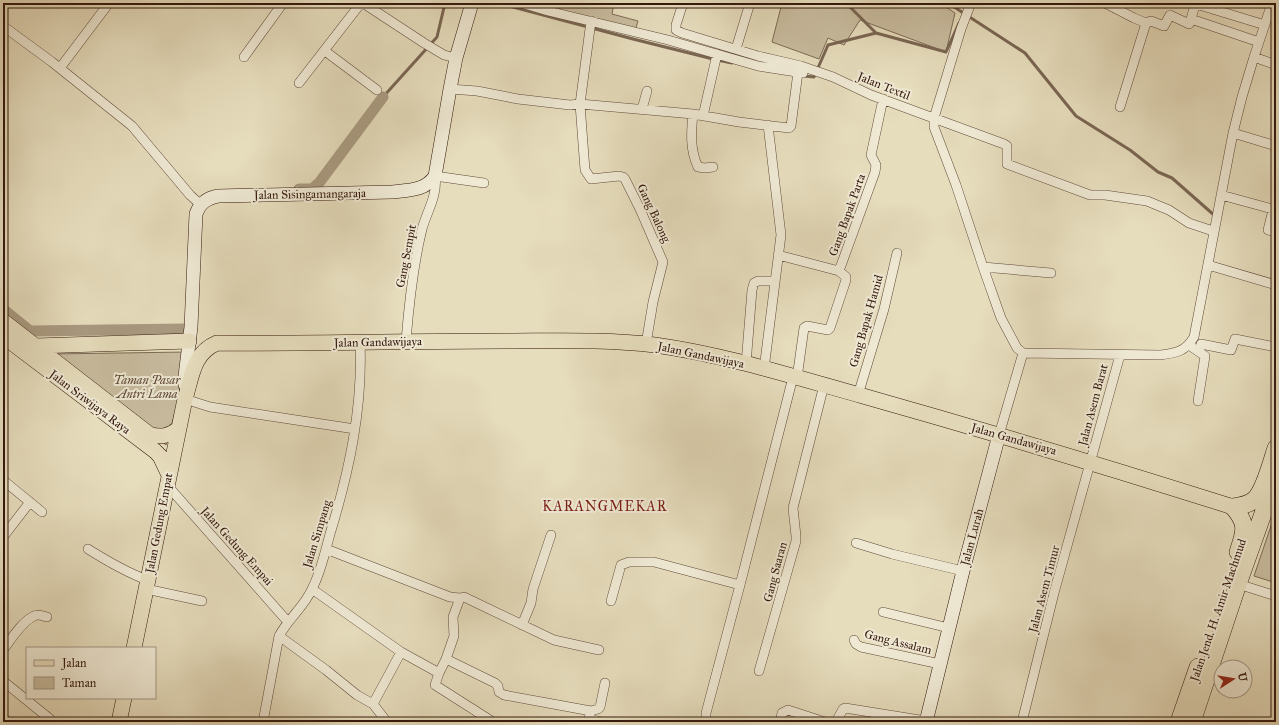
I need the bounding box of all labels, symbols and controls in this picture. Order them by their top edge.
street label: Jalan Textil [853,68,913,104]
street label: Gang Bapak Parta [826,171,870,258]
street label: Gang Balong [633,182,674,245]
street label: Jalan Sisingamangaraja [252,186,367,203]
street label: Gang Sempit [393,223,420,289]
street label: Gang Bapak Hamid [846,273,887,369]
street label: Jalan Gandawijaya [332,334,423,351]
street label: Jalan Gandawijaya [654,339,746,372]
street label: Jalan Asem Barat [1075,362,1112,450]
street label: Jalan Sriwijaya Raya [45,366,134,438]
park label: Taman Pasar Antri Lama [114,373,181,401]
street label: Jalan Gandawijaya [968,420,1059,459]
street label: Jalan Gedung Empat [142,471,177,576]
street label: Jalan Simpang [299,498,335,572]
district label: KARANGMEKAR [542,498,668,515]
street label: Jalan Gedung Empai [196,502,276,589]
street label: Jalan Lurah [957,507,987,569]
street label: Jalan Jend. H. Amir Machmud [1186,537,1250,685]
street label: Gang Saaran [760,540,791,604]
street label: Jalan Asem Timur [1025,543,1063,636]
street label: Gang Assalam [863,627,933,658]
legend [26,647,156,699]
text: Jalan [60,656,87,671]
north arrow [1213,659,1253,699]
text: U [1235,671,1250,683]
text: Taman [62,676,97,690]

